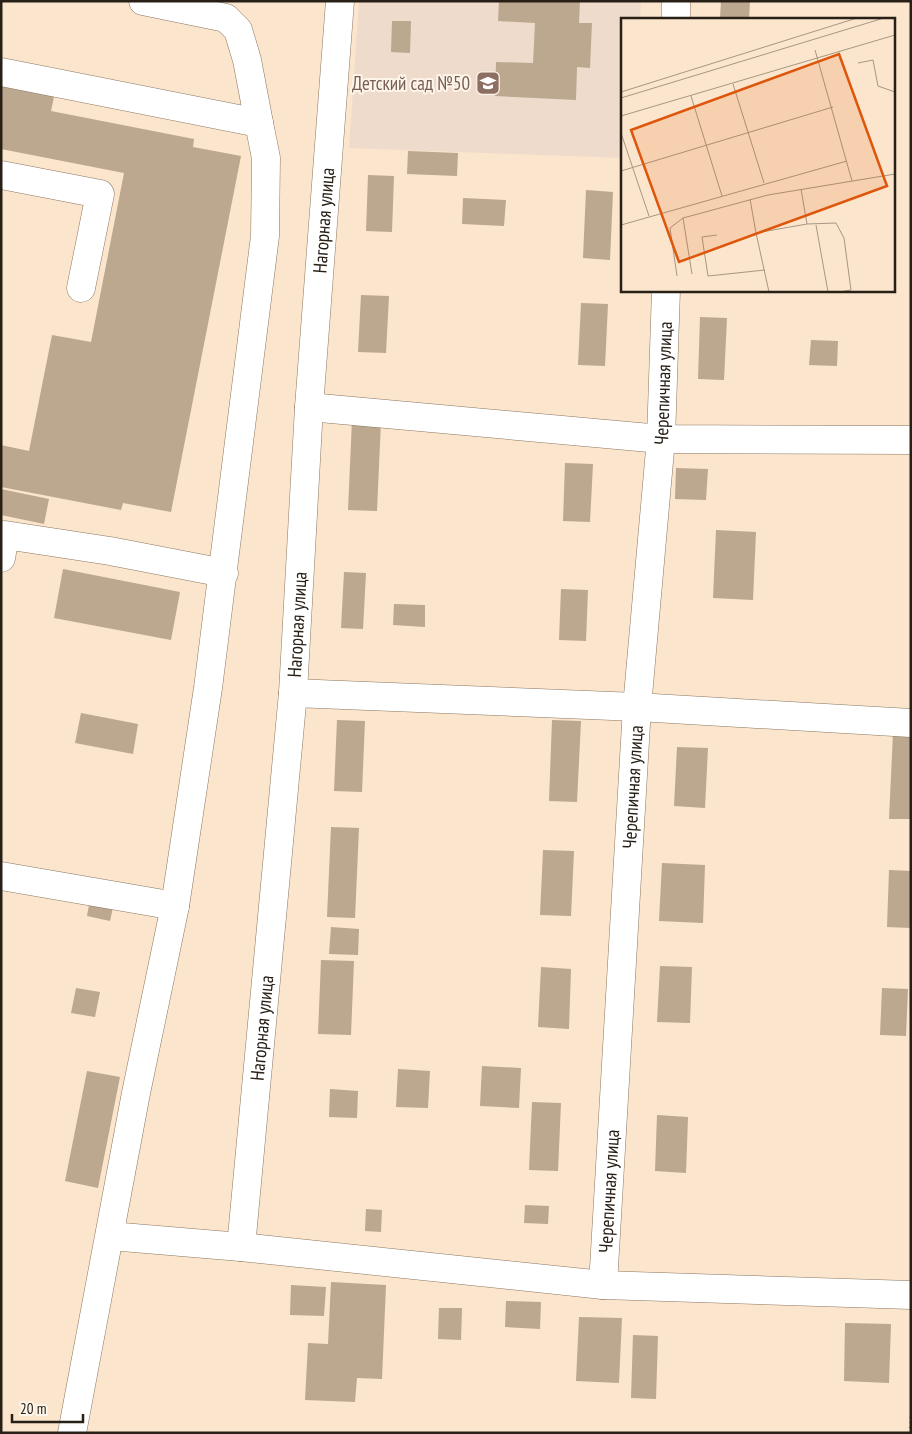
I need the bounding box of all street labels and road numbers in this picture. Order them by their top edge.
street label: Нагорная улица [307,167,339,274]
street label: Черепичная улица [649,321,677,446]
street label: Нагорная улица [282,571,312,678]
street label: Черепичная улица [617,725,648,849]
street label: Нагорная улица [245,974,278,1082]
street label: Черепичная улица [593,1129,624,1253]

